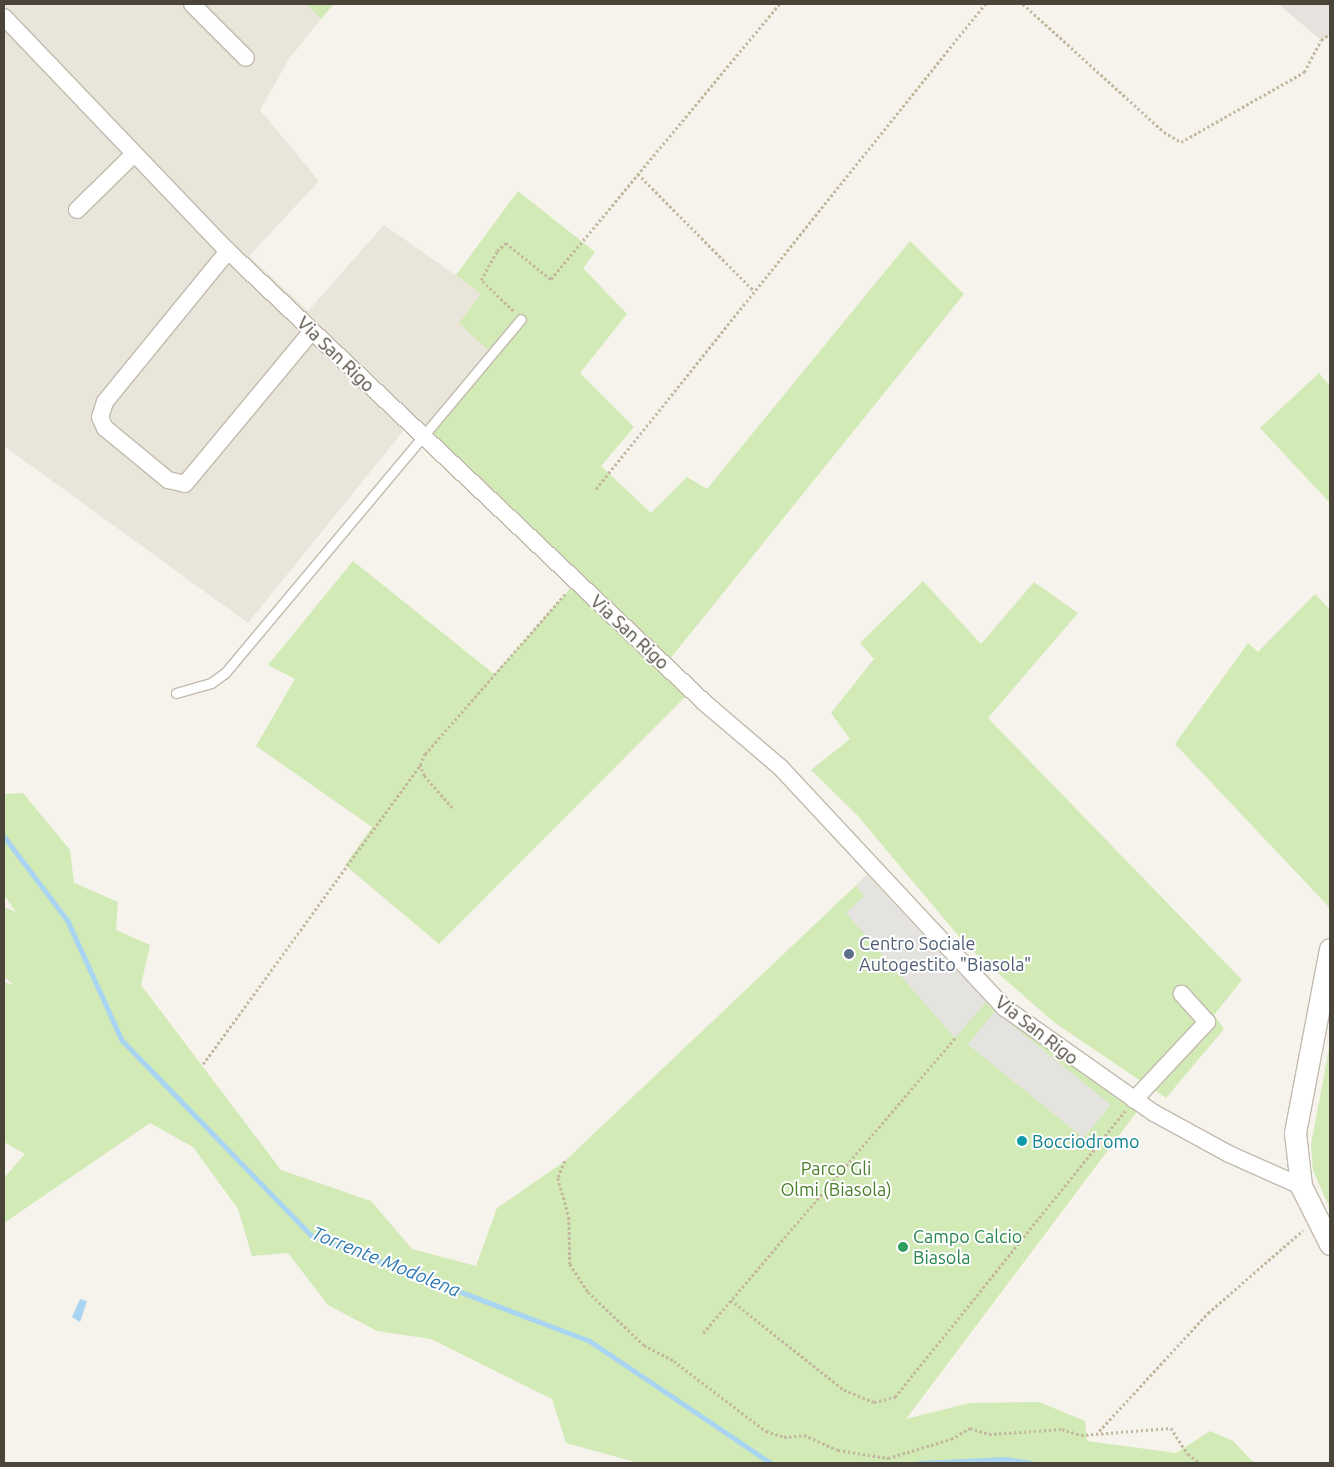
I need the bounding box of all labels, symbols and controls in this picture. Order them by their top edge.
street label: Via San Rigo [293,312,379,396]
street label: Via San Rigo [586,590,674,674]
place label: Centro Sociale Autogestito "Biasola" [859,933,1031,976]
marker: Centro Sociale Autogestito "Biasola" [843,948,855,960]
street label: Via San Rigo [991,991,1083,1069]
place label: Bocciodromo [1032,1130,1139,1152]
marker: Bocciodromo [1016,1135,1028,1147]
park label: Parco Gli Olmi (Biasola) [780,1158,892,1200]
water label: Torrente Modolena [308,1222,464,1302]
place label: Campo Calcio Biasola [913,1226,1022,1268]
marker: Campo Calcio Biasola [897,1241,909,1253]

